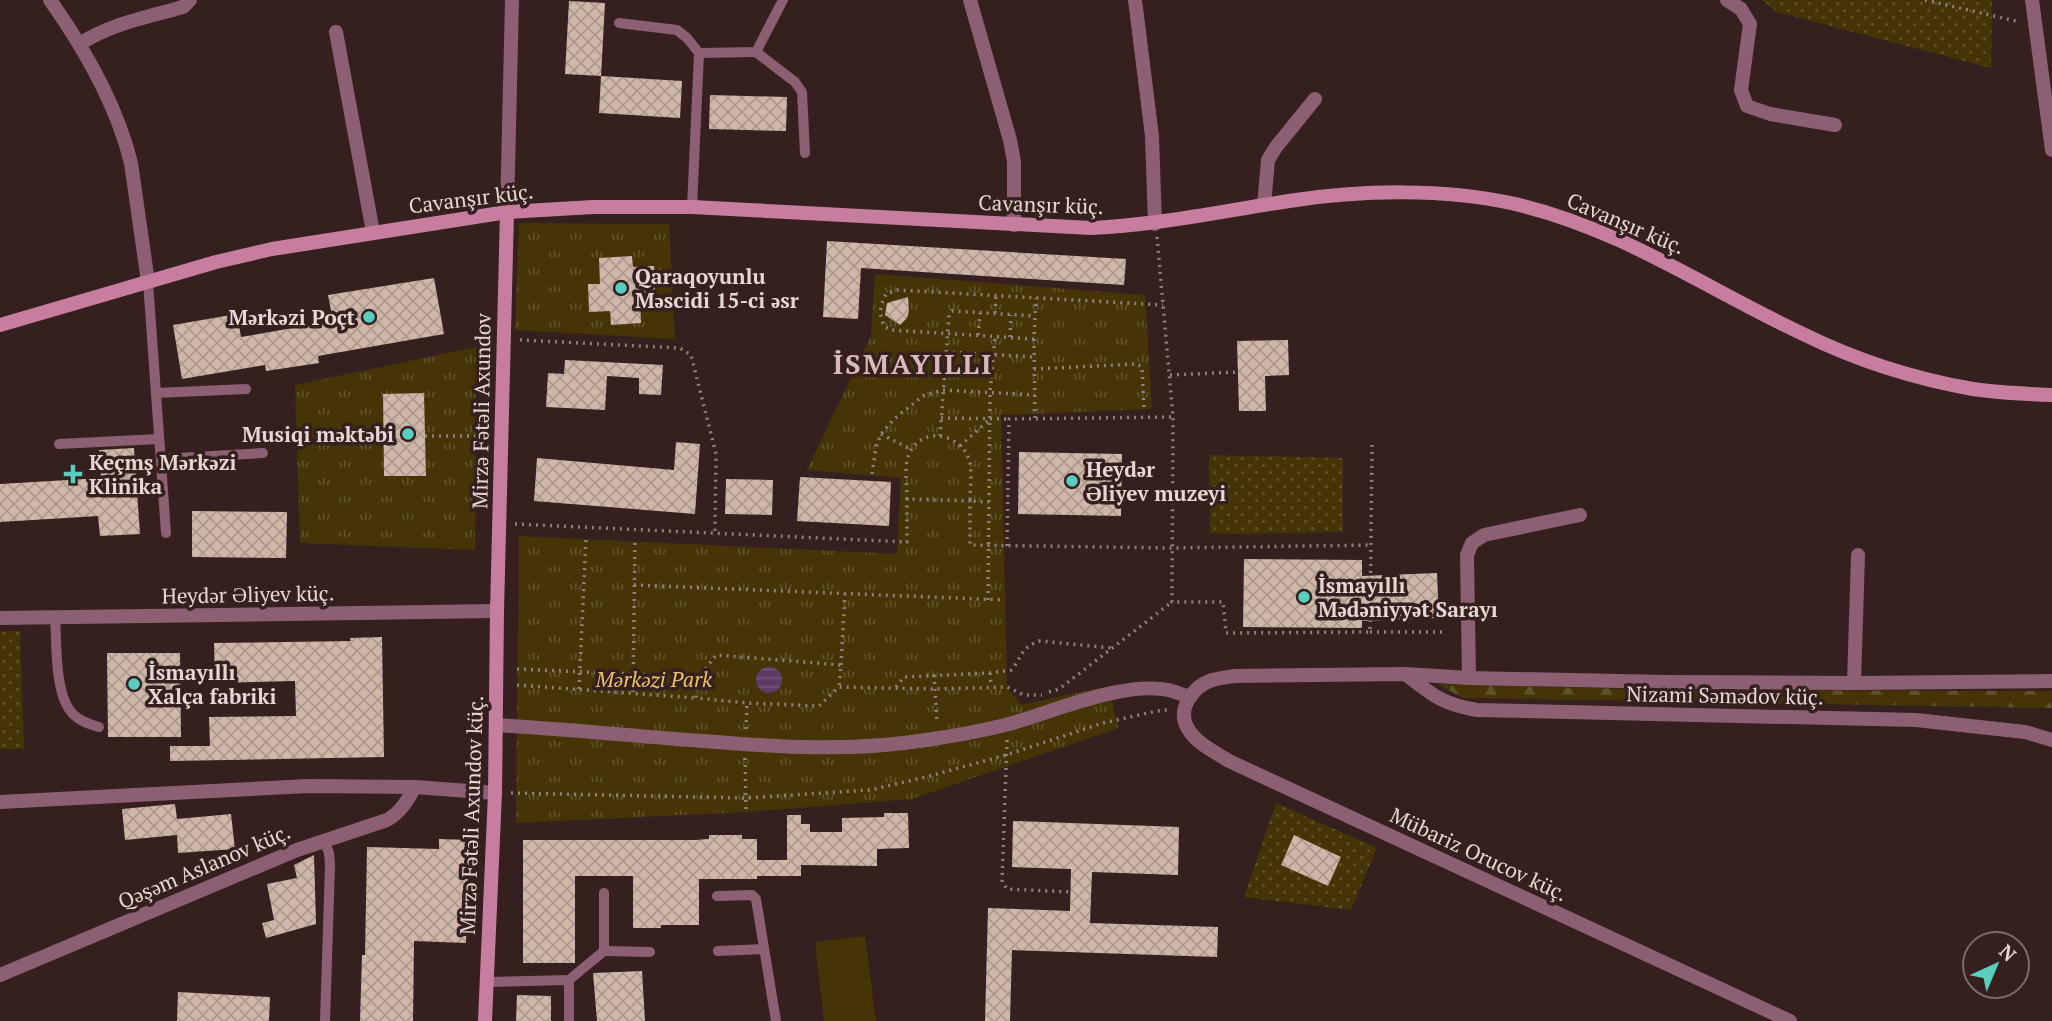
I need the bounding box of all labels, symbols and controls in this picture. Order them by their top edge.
street label: Cavanşır küç. [407,176,535,220]
street label: Cavanşır küç. [1563,186,1689,260]
street label: Cavanşır küç. [978,188,1104,220]
place label: Qaraqoyunlu Məscidi 15-ci əsr [635,262,799,314]
marker: Qaraqoyunlu Məscidi 15-ci əsr [613,280,629,296]
place label: Mərkəzi Poçt [228,303,356,331]
marker: Mərkəzi Poçt [361,309,377,325]
street label: Mirzə Fətəli Axundov [465,313,497,509]
district label: İSMAYILLI [833,345,993,382]
place label: Musiqi məktəbi [242,420,394,448]
marker: Musiqi məktəbi [400,426,416,442]
place label: Keçmş Mərkəzi Klinika [89,448,237,500]
place label: Heydər Əliyev muzeyi [1086,455,1226,507]
marker: Keçmş Mərkəzi Klinika [63,464,83,484]
marker: Heydər Əliyev muzeyi [1064,473,1080,489]
place label: İsmayıllı Mədəniyyət Sarayı [1318,571,1498,623]
street label: Heydər Əliyev küç. [161,578,335,610]
marker: İsmayıllı Mədəniyyət Sarayı [1296,589,1312,605]
place label: İsmayıllı Xalça fabriki [148,658,277,710]
park label: Mərkəzi Park [595,665,713,693]
marker: İsmayıllı Xalça fabriki [126,676,142,692]
street label: Nizami Səmədov küç. [1626,679,1824,711]
street label: Mirzə Fətəli Axundov küç. [453,695,489,935]
street label: Mübariz Orucov küç. [1386,801,1572,907]
street label: Qəşəm Aslanov küç. [113,817,295,915]
north arrow [1961,930,2031,1000]
text: N [1994,938,2022,967]

